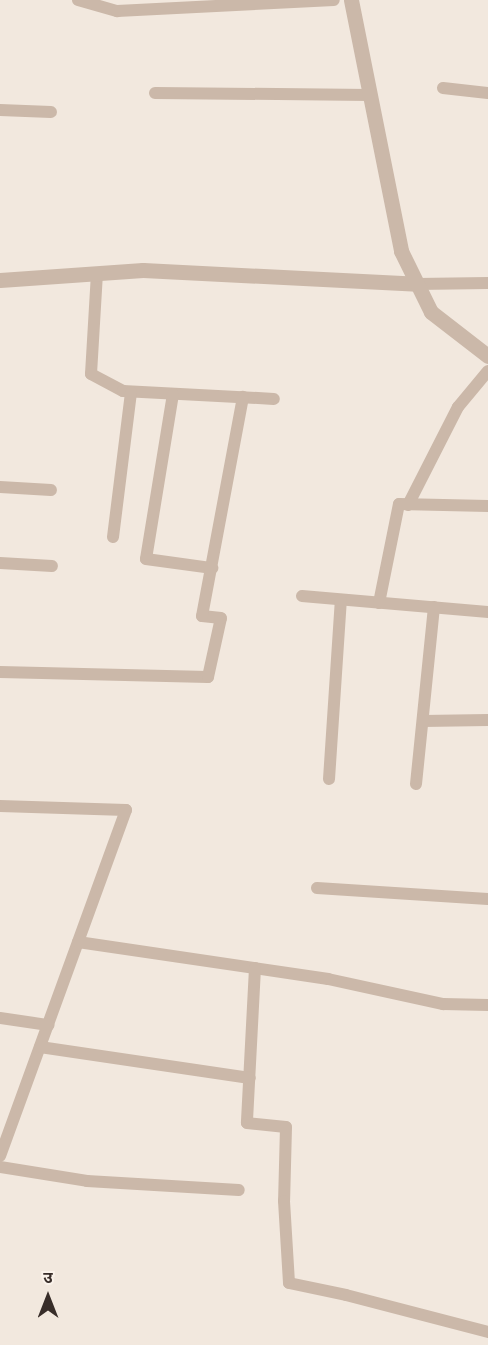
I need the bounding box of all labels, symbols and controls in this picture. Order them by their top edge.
north arrow [18,1267,78,1327]
text: उ [43,1269,53,1288]

